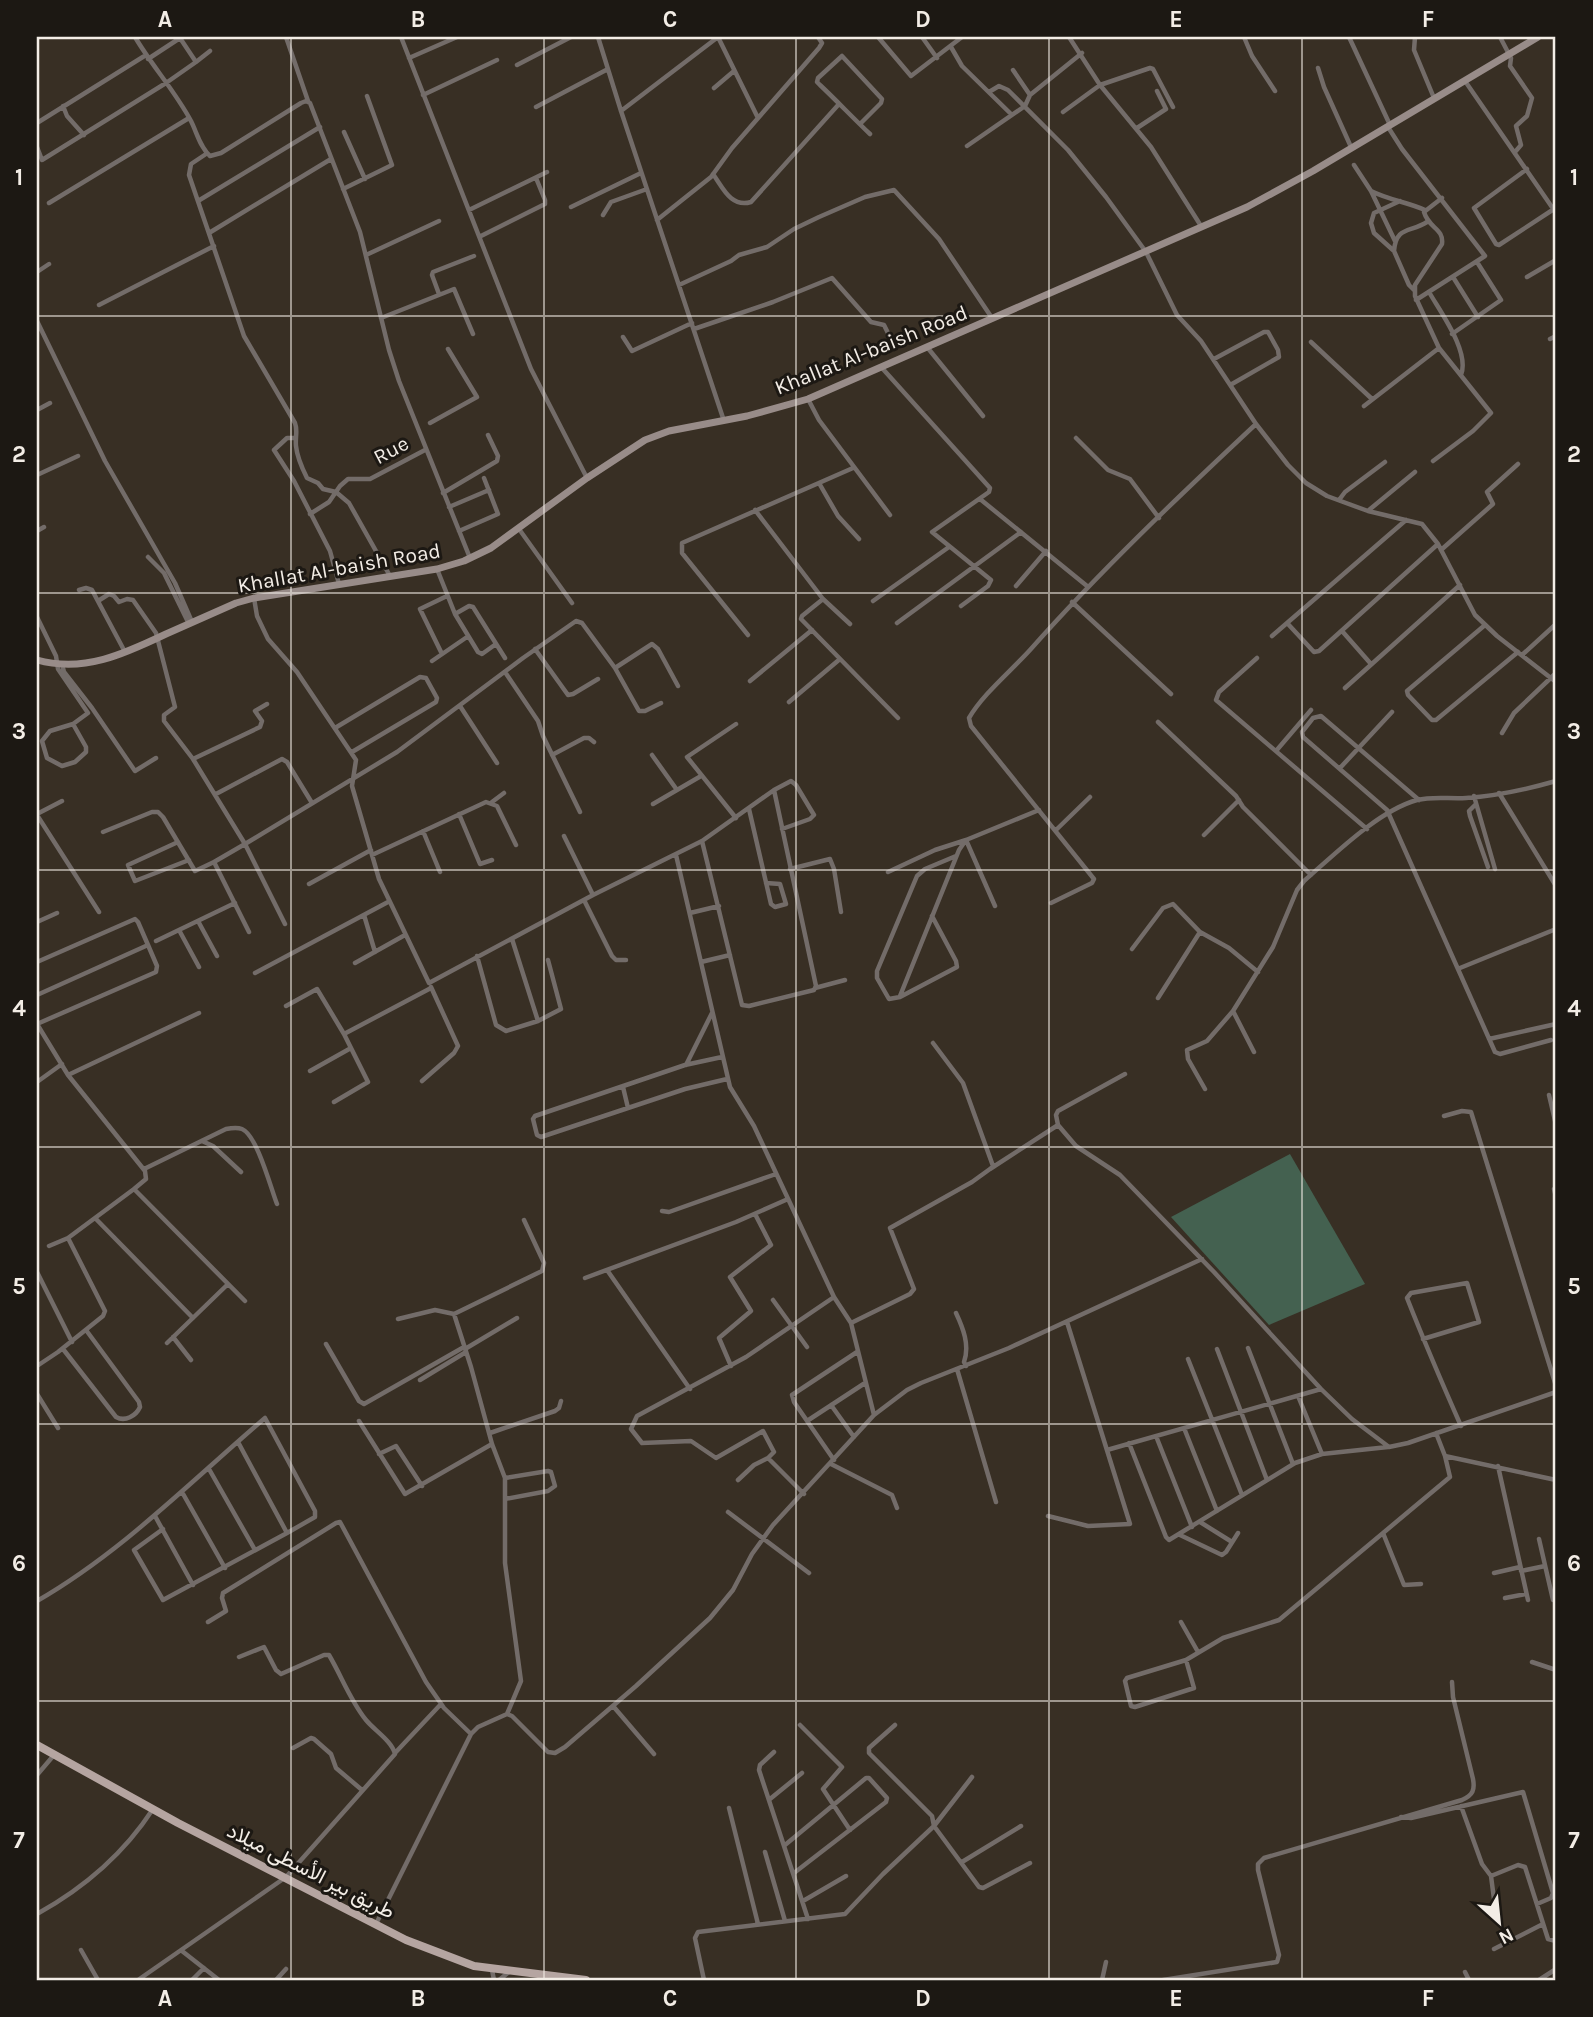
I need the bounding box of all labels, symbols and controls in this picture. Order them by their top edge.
text: A [158,6,172,33]
text: B [411,6,425,33]
text: C [663,6,677,33]
text: D [915,6,931,33]
text: E [1169,6,1183,33]
text: F [1422,6,1434,33]
text: 1 [15,164,23,191]
text: 1 [1570,164,1578,191]
street label: Khallat Al-baish Road [771,300,971,400]
street label: Rue [369,431,413,469]
text: 2 [12,441,26,468]
text: 2 [1567,441,1581,468]
street label: Khallat Al-baish Road [236,538,442,598]
text: 3 [12,718,26,745]
text: 3 [1567,718,1581,745]
text: 4 [12,995,26,1022]
text: 4 [1567,995,1581,1022]
text: 5 [12,1273,26,1300]
text: 5 [1567,1273,1581,1300]
text: 6 [12,1550,26,1577]
text: 6 [1567,1550,1581,1577]
street label: طريق بير الأسطى ميلاد [223,1818,399,1925]
text: 7 [13,1827,25,1854]
text: 7 [1568,1827,1580,1854]
north arrow [1464,1888,1534,1958]
text: N [1495,1923,1517,1949]
text: A [158,1985,172,2012]
text: B [411,1985,425,2012]
text: C [663,1985,677,2012]
text: D [915,1985,931,2012]
text: E [1169,1985,1183,2012]
text: F [1422,1985,1434,2012]

